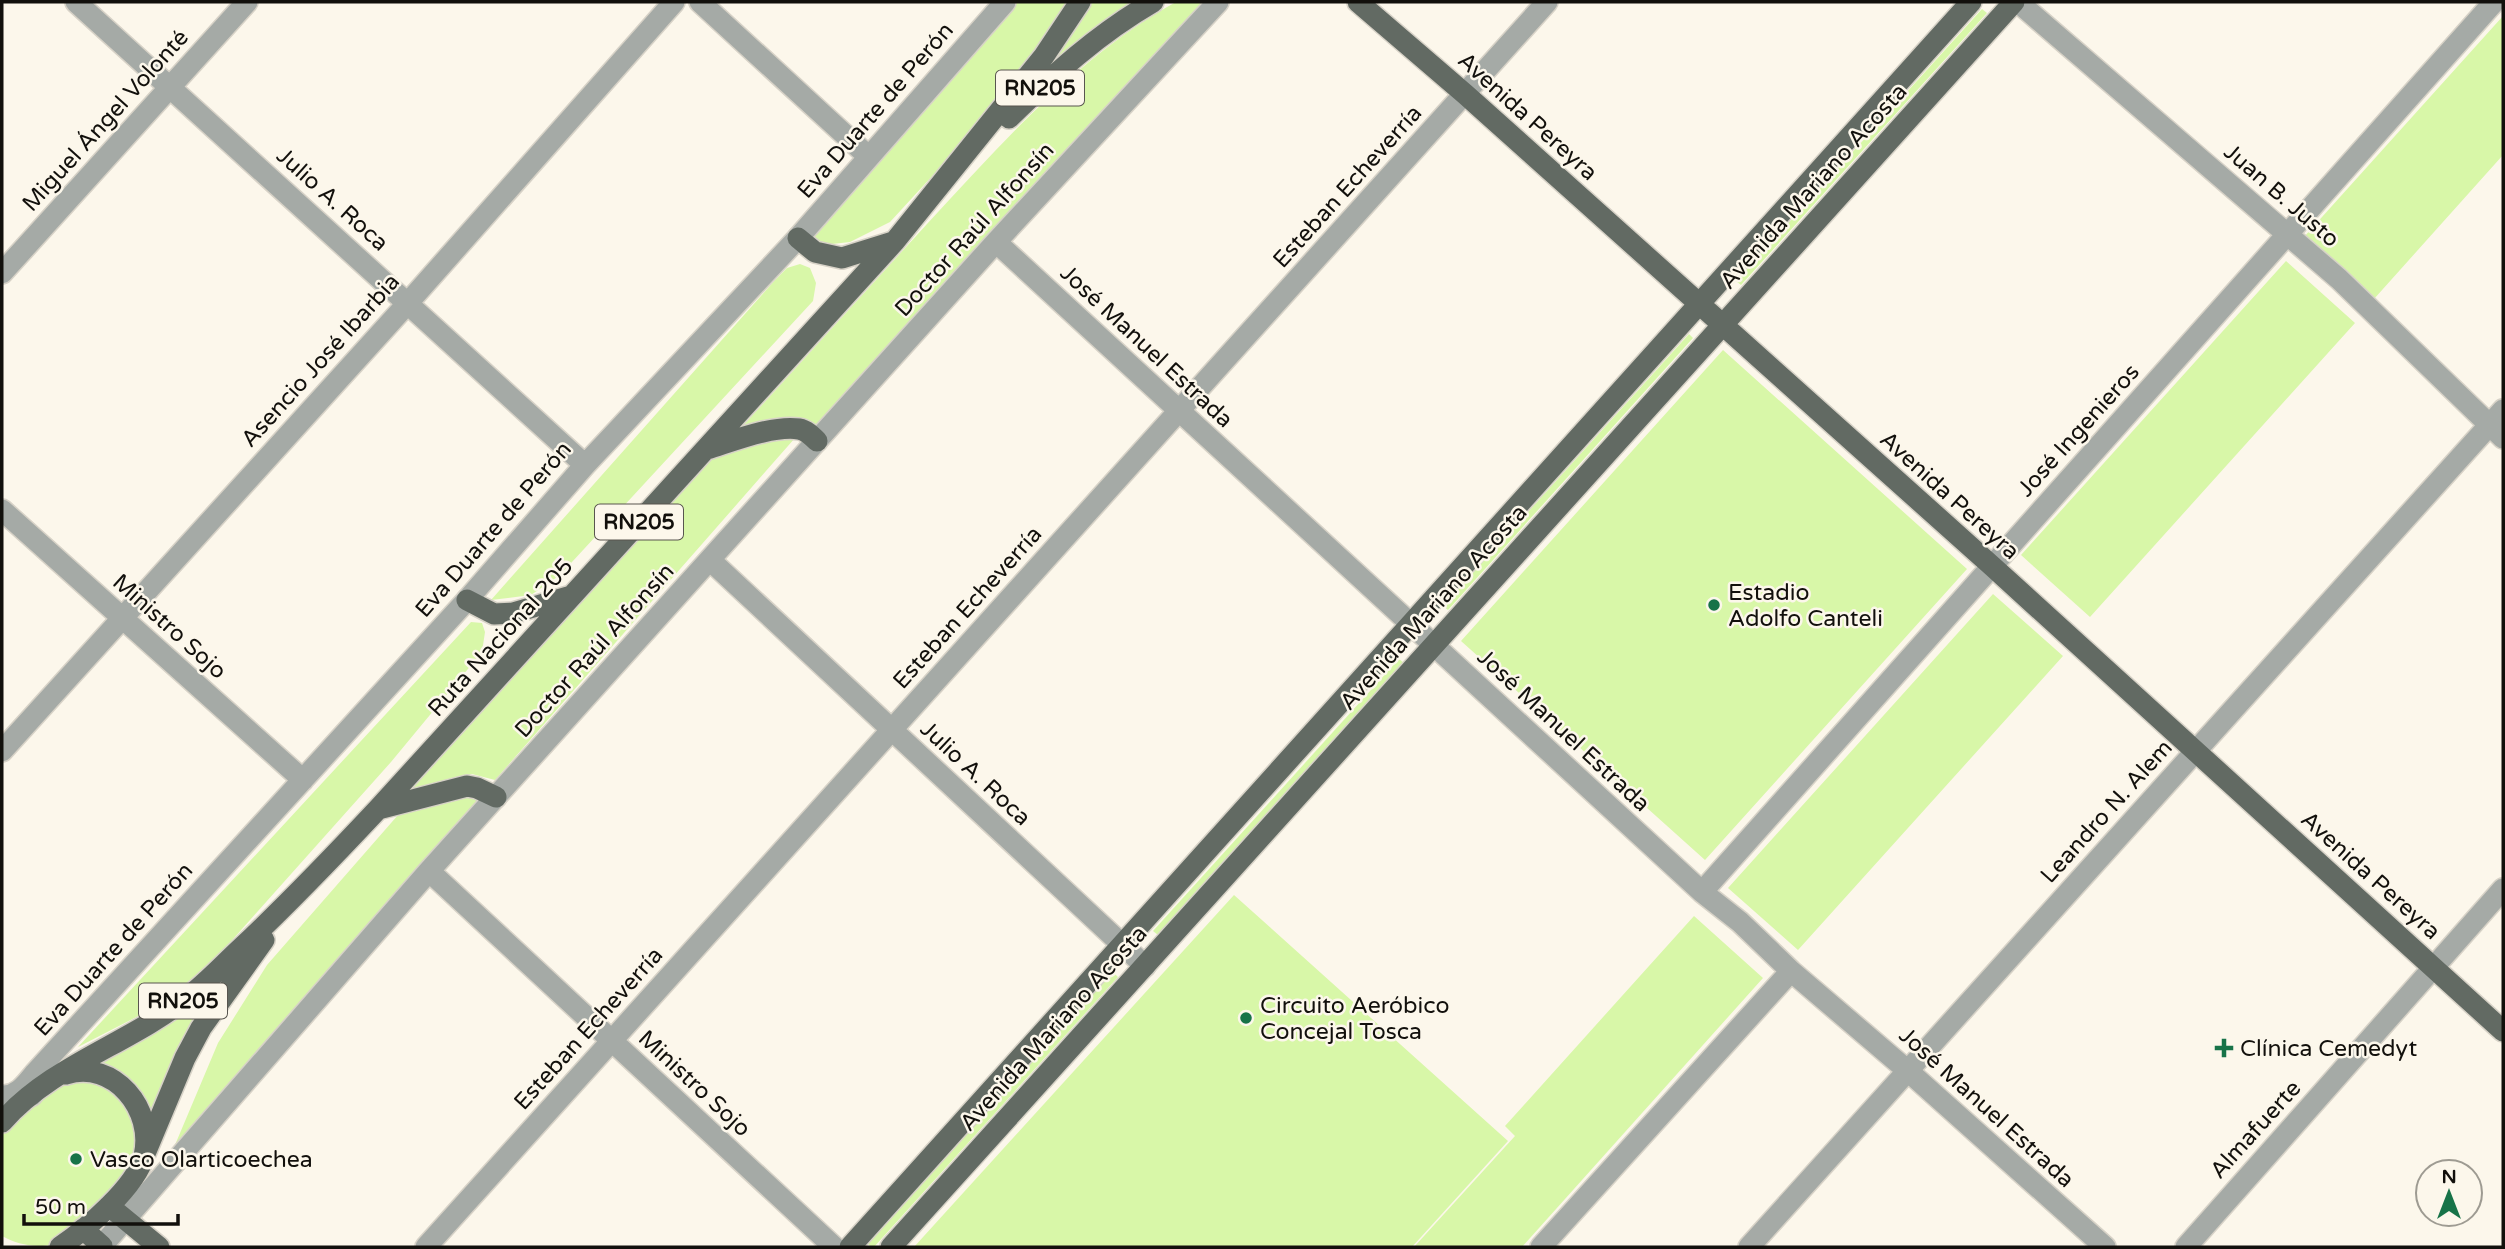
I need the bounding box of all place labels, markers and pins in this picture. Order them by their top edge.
place label: Estadio Adolfo Canteli [1728,579,1883,633]
marker: Estadio Adolfo Canteli [1706,597,1722,613]
place label: Circuito Aeróbico Concejal Tosca [1260,992,1450,1046]
marker: Circuito Aeróbico Concejal Tosca [1238,1010,1254,1026]
place label: Clínica Cemedyt [2240,1035,2417,1063]
marker: Clínica Cemedyt [2214,1038,2234,1058]
place label: Vasco Olarticoechea [90,1146,313,1174]
marker: Vasco Olarticoechea [68,1151,84,1167]

